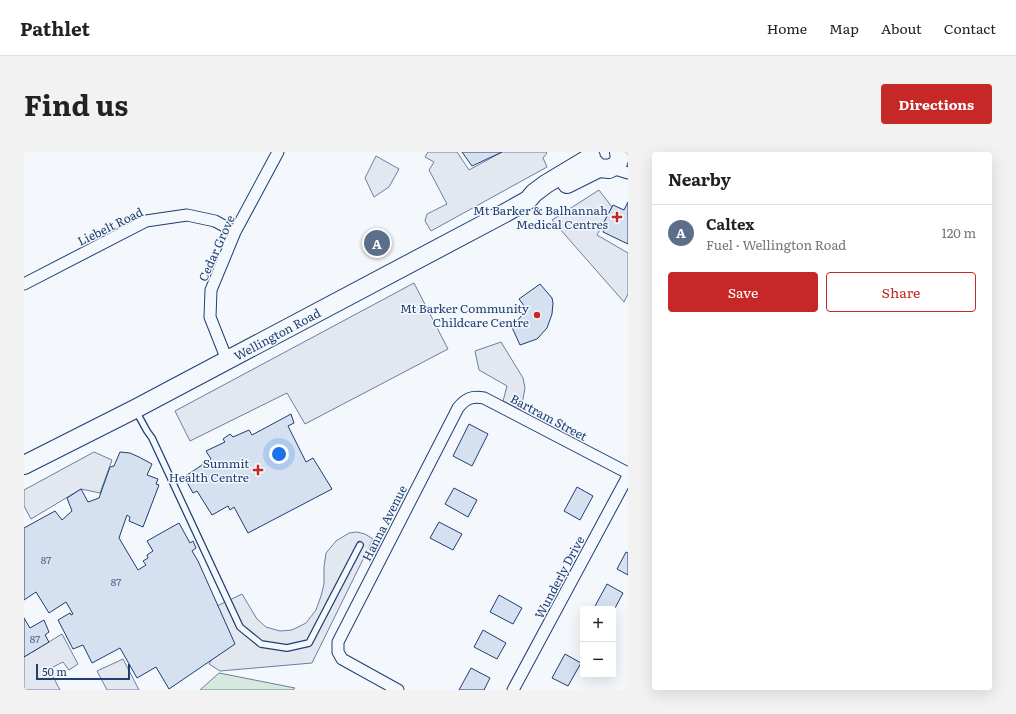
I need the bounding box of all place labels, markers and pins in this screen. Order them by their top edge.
place label: Mt Barker & Balhannah Medical Centres [473,201,609,233]
marker: Mt Barker & Balhannah Medical Centres [611,211,623,223]
pin: A [364,228,390,258]
place label: Mt Barker Community Childcare Centre [400,299,529,331]
marker: Mt Barker Community Childcare Centre [532,310,542,320]
place label: Summit Health Centre [169,454,249,486]
marker: Summit Health Centre [252,464,264,476]

